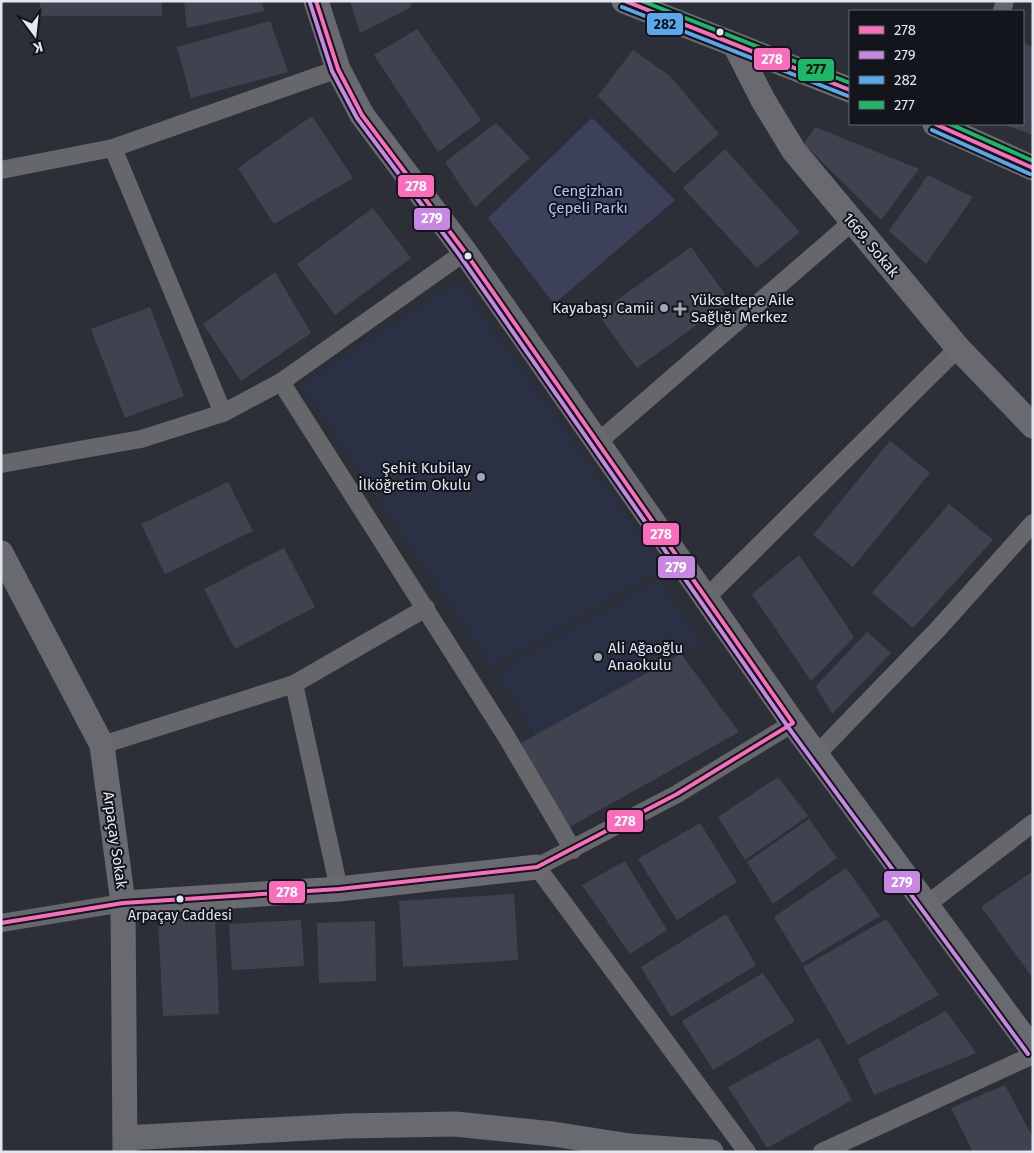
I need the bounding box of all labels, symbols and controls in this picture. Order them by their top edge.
north arrow [10,10,60,60]
legend [849,10,1024,125]
line badge: 282 [646,12,684,36]
text: 282 [654,16,676,33]
text: 278 [894,21,916,39]
unlabelled marker [715,27,725,37]
text: K [31,38,45,57]
text: 279 [894,46,916,64]
line badge: 278 [753,47,791,71]
text: 278 [761,51,783,68]
line badge: 277 [797,58,835,82]
text: 277 [806,61,827,78]
text: 282 [894,71,917,89]
text: 277 [894,96,915,114]
line badge: 278 [397,174,435,198]
text: 278 [405,178,427,195]
park label: Cengizhan Çepeli Parkı [548,182,628,217]
line badge: 279 [413,207,451,231]
street label: 1669. Sokak [839,209,903,281]
text: 279 [421,210,443,227]
unlabelled marker [463,251,473,261]
place label: Yükseltepe Aile Sağlığı Merkez [691,291,794,326]
place label: Kayabaşı Camii [552,299,654,317]
marker: Kayabaşı Camii [658,302,670,314]
marker: Yükseltepe Aile Sağlığı Merkez [673,302,687,316]
place label: Şehit Kubilay İlköğretim Okulu [358,459,472,494]
marker: Şehit Kubilay İlköğretim Okulu [475,471,487,483]
line badge: 278 [642,522,680,546]
text: 278 [650,526,672,543]
line badge: 279 [657,555,696,579]
text: 279 [665,559,687,576]
place label: Ali Ağaoğlu Anaokulu [608,639,683,674]
marker: Ali Ağaoğlu Anaokulu [592,651,604,663]
street label: Arpaçay Sokak [99,790,131,890]
line badge: 278 [606,809,644,833]
text: 278 [614,813,636,830]
line badge: 279 [883,870,921,894]
text: 279 [891,874,913,891]
line badge: 278 [268,880,306,904]
text: 278 [276,884,298,901]
marker: Arpaçay Caddesi [175,894,185,904]
place label: Arpaçay Caddesi [128,907,232,924]

